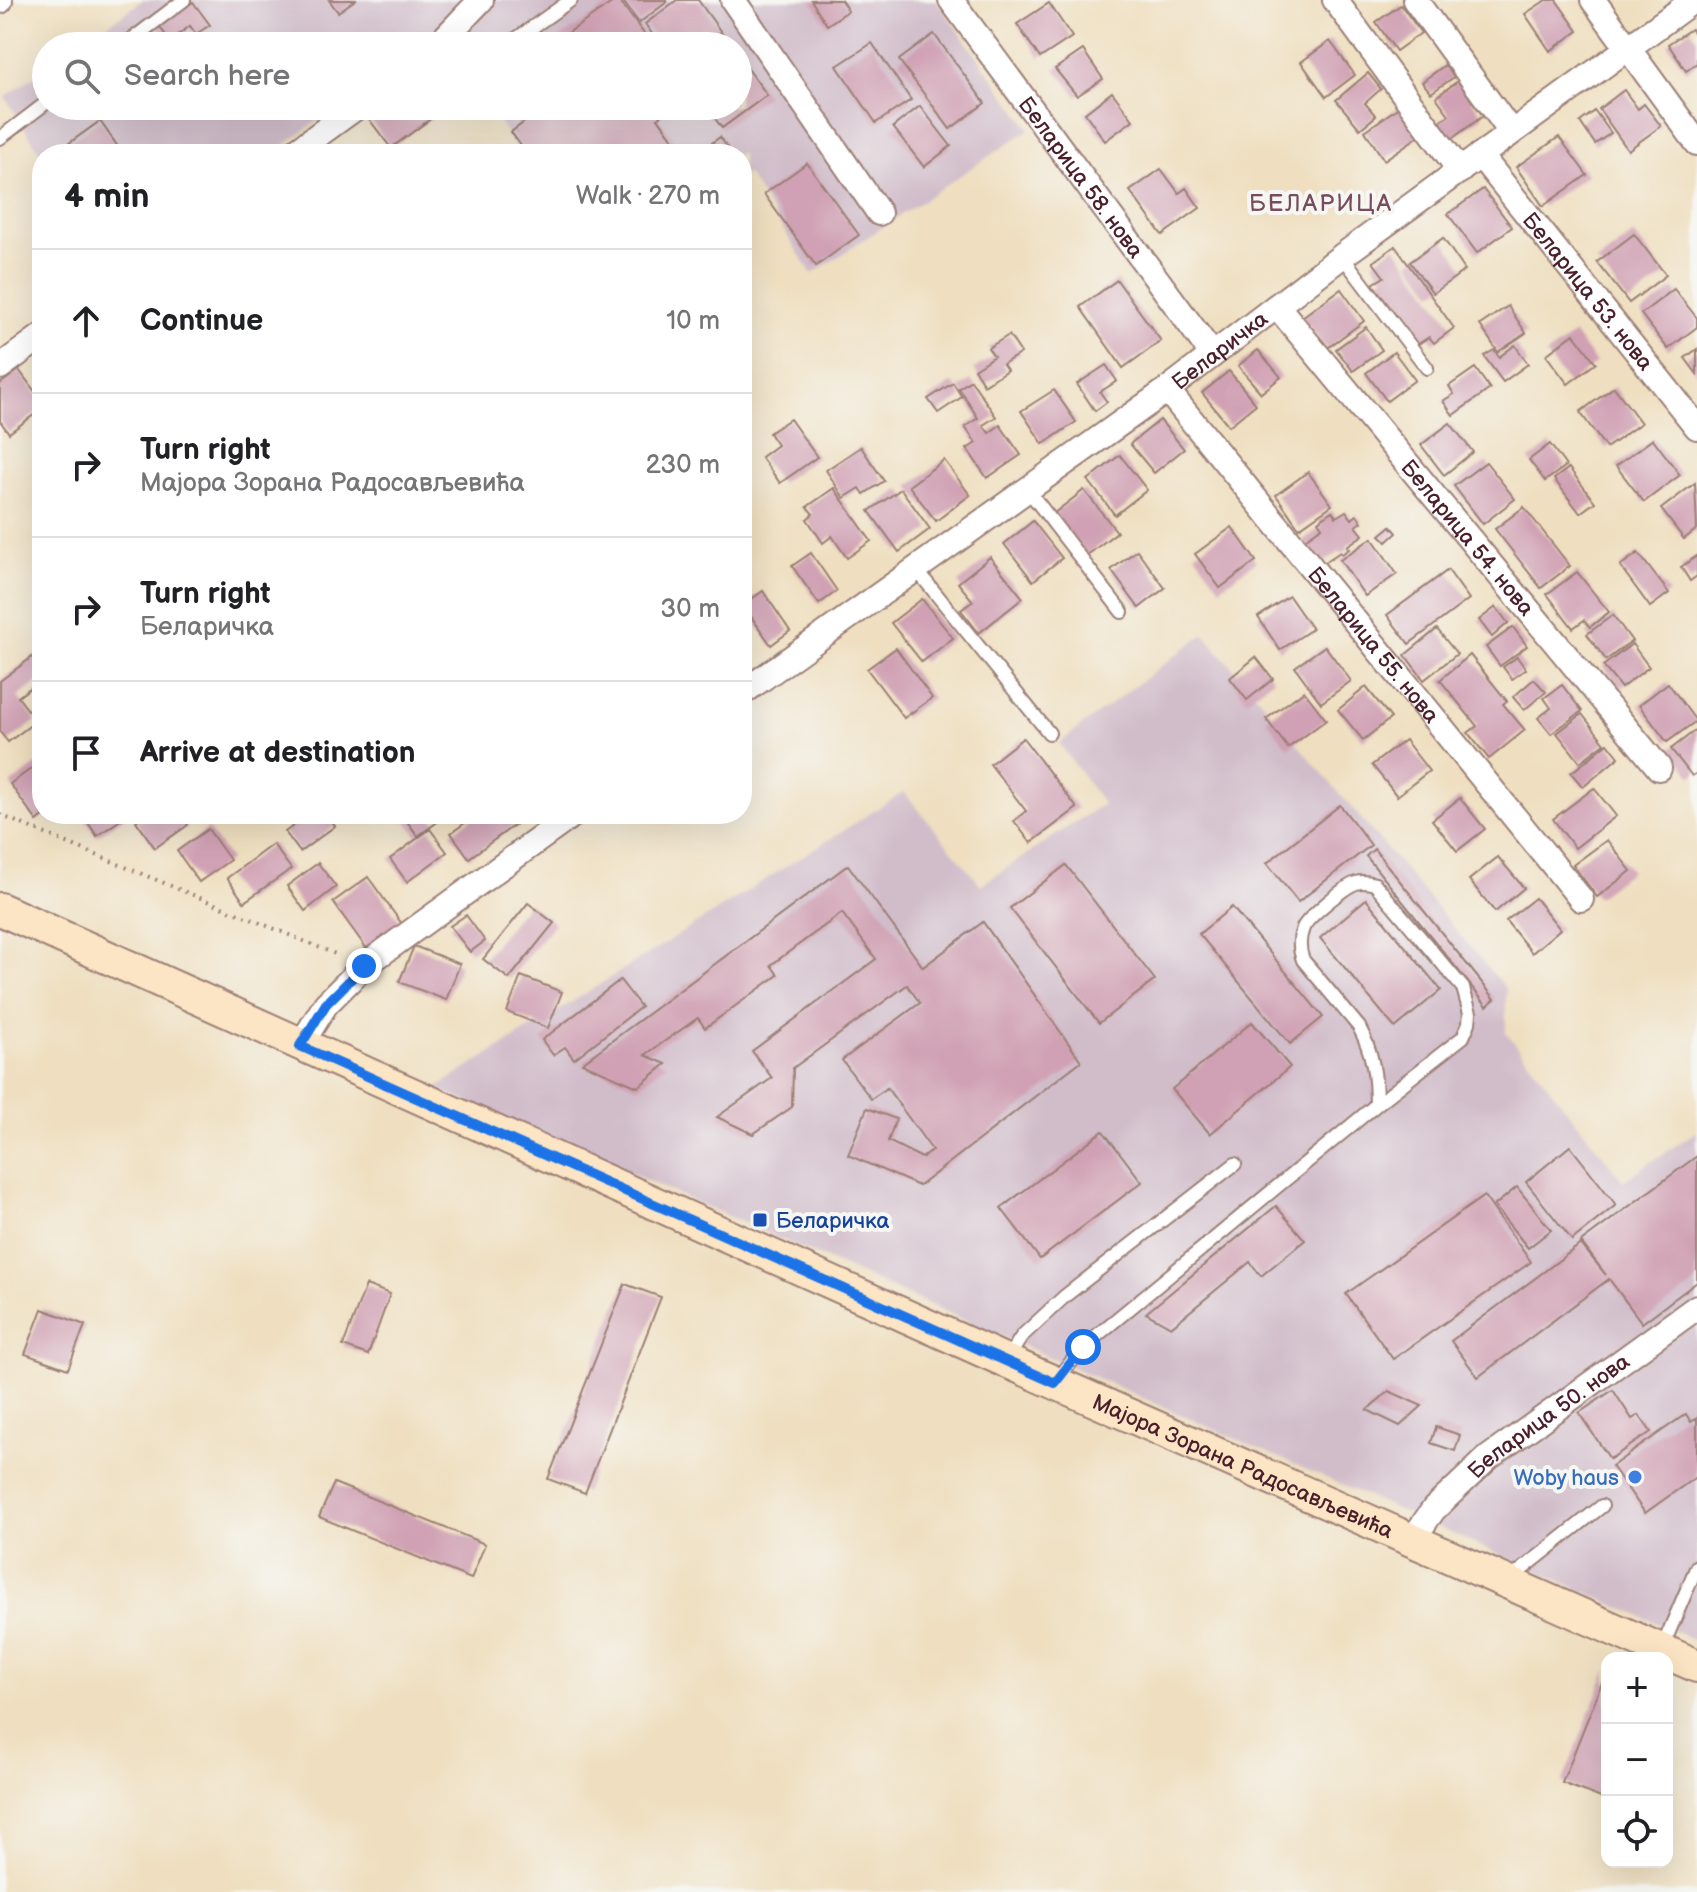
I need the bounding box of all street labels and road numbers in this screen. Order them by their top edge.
street label: Беларица 58. нова [1012,92,1149,264]
street label: Беларица 53. нова [1516,208,1659,376]
street label: Беларичка [1167,306,1274,396]
street label: Беларица 54. нова [1395,455,1539,622]
street label: Беларица 55. нова [1301,562,1444,729]
street label: Беларица 50. нова [1463,1348,1635,1485]
street label: Мајора Зорана Радосављевића [1088,1389,1397,1545]

